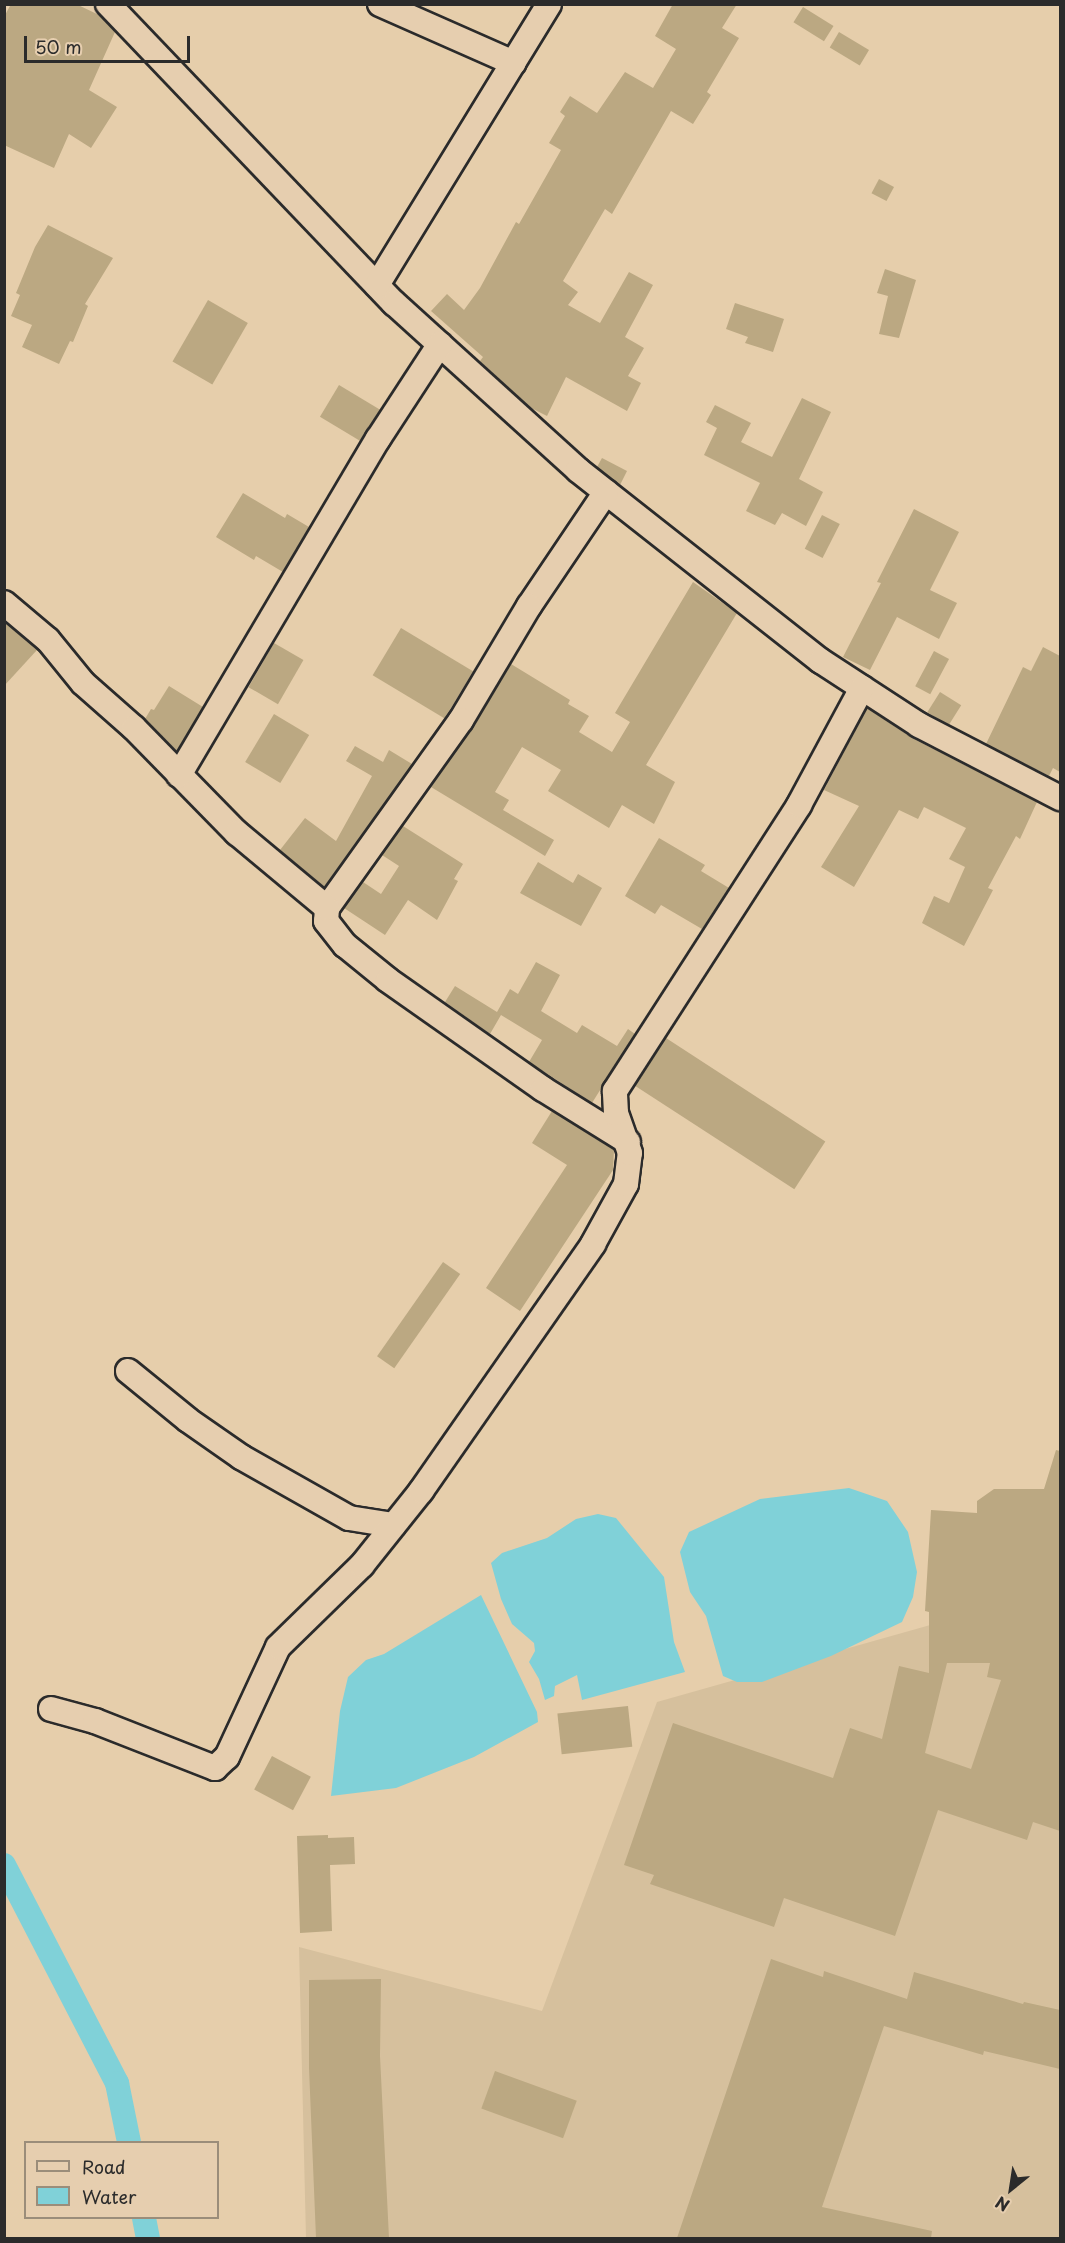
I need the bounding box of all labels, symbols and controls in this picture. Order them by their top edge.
scale bar [27,24,194,62]
text: 50 m [35,33,82,60]
legend [24,2141,219,2219]
text: Road [82,2153,126,2180]
north arrow [981,2159,1041,2219]
text: Water [82,2183,136,2210]
text: N [991,2191,1013,2218]

